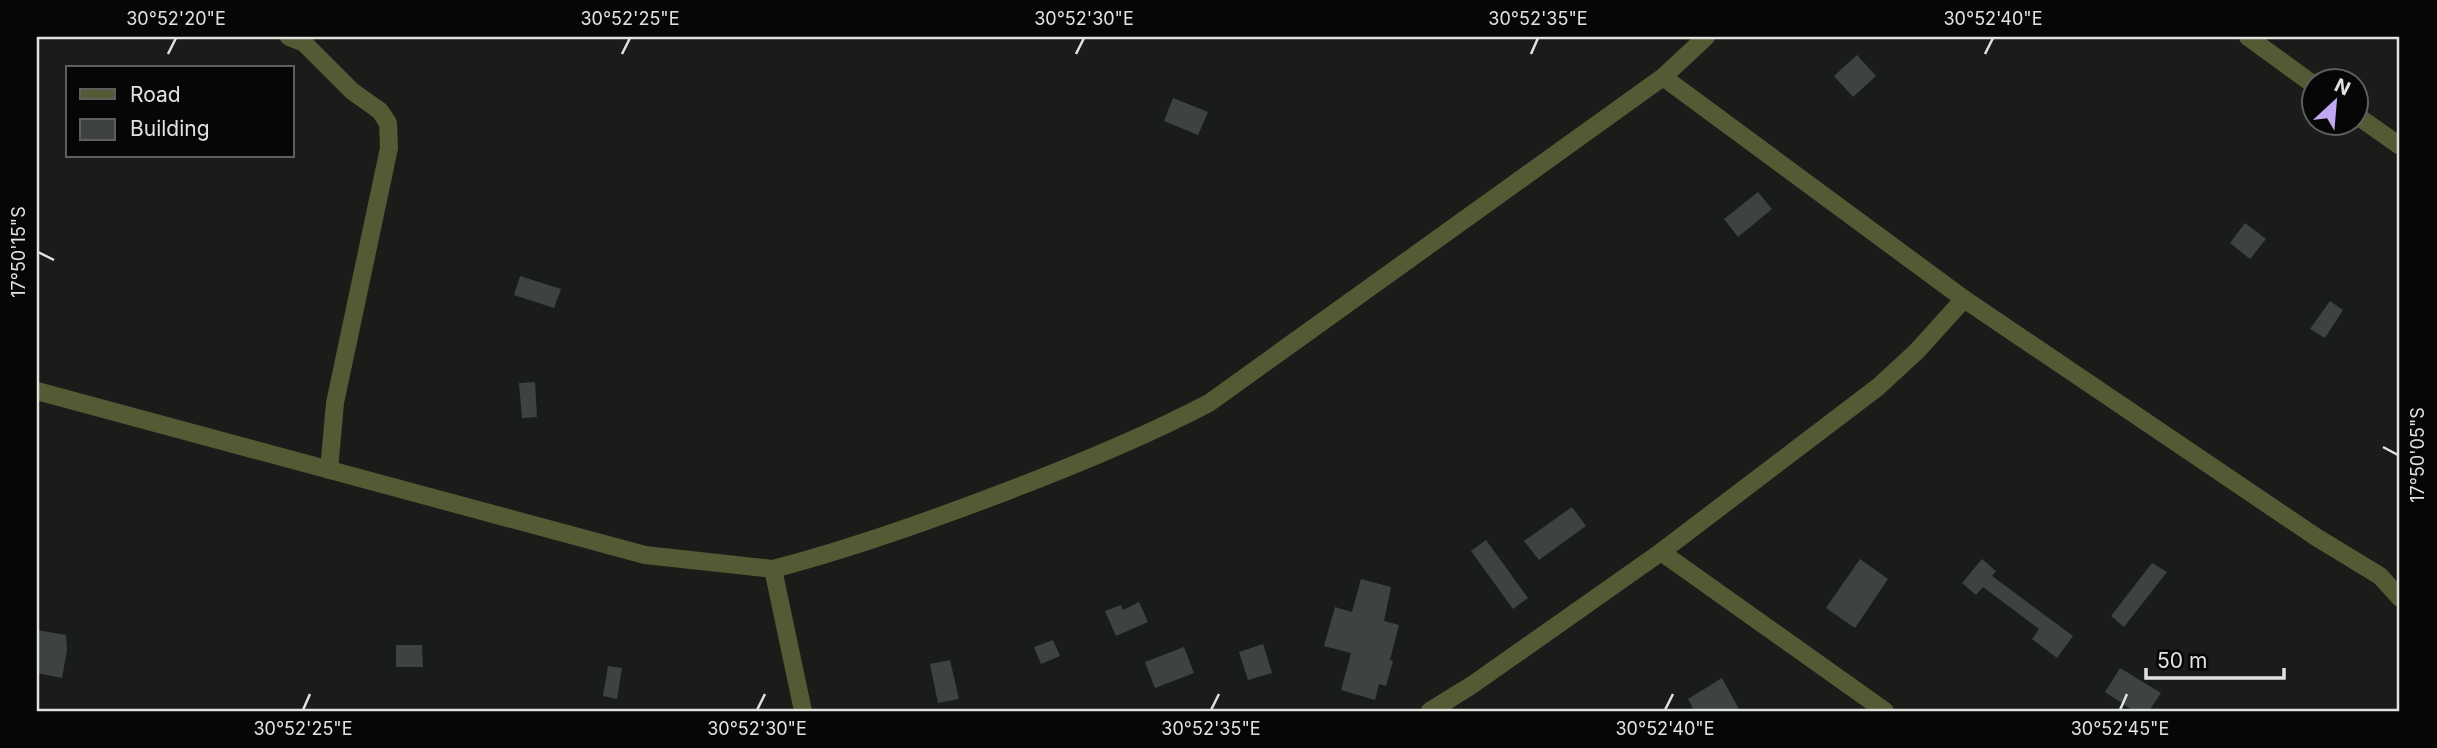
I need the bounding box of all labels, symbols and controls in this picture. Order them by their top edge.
text: 30°52'20"E [126,8,226,29]
text: 30°52'25"E [580,8,680,29]
text: 30°52'30"E [1034,8,1134,29]
text: 30°52'35"E [1488,8,1588,29]
text: 30°52'40"E [1943,8,2043,29]
legend [66,66,294,158]
north arrow [2300,66,2370,136]
text: N [2331,74,2354,101]
text: Road [130,82,181,107]
text: Building [130,116,210,141]
text: 17°50'15"S [8,206,29,298]
text: 17°50'05"S [2407,407,2428,503]
scale bar [2146,636,2285,680]
text: 50 m [2157,648,2207,673]
text: 30°52'25"E [253,718,353,739]
text: 30°52'30"E [707,718,807,739]
text: 30°52'35"E [1161,718,1261,739]
text: 30°52'40"E [1615,718,1715,739]
text: 30°52'45"E [2071,718,2169,739]

